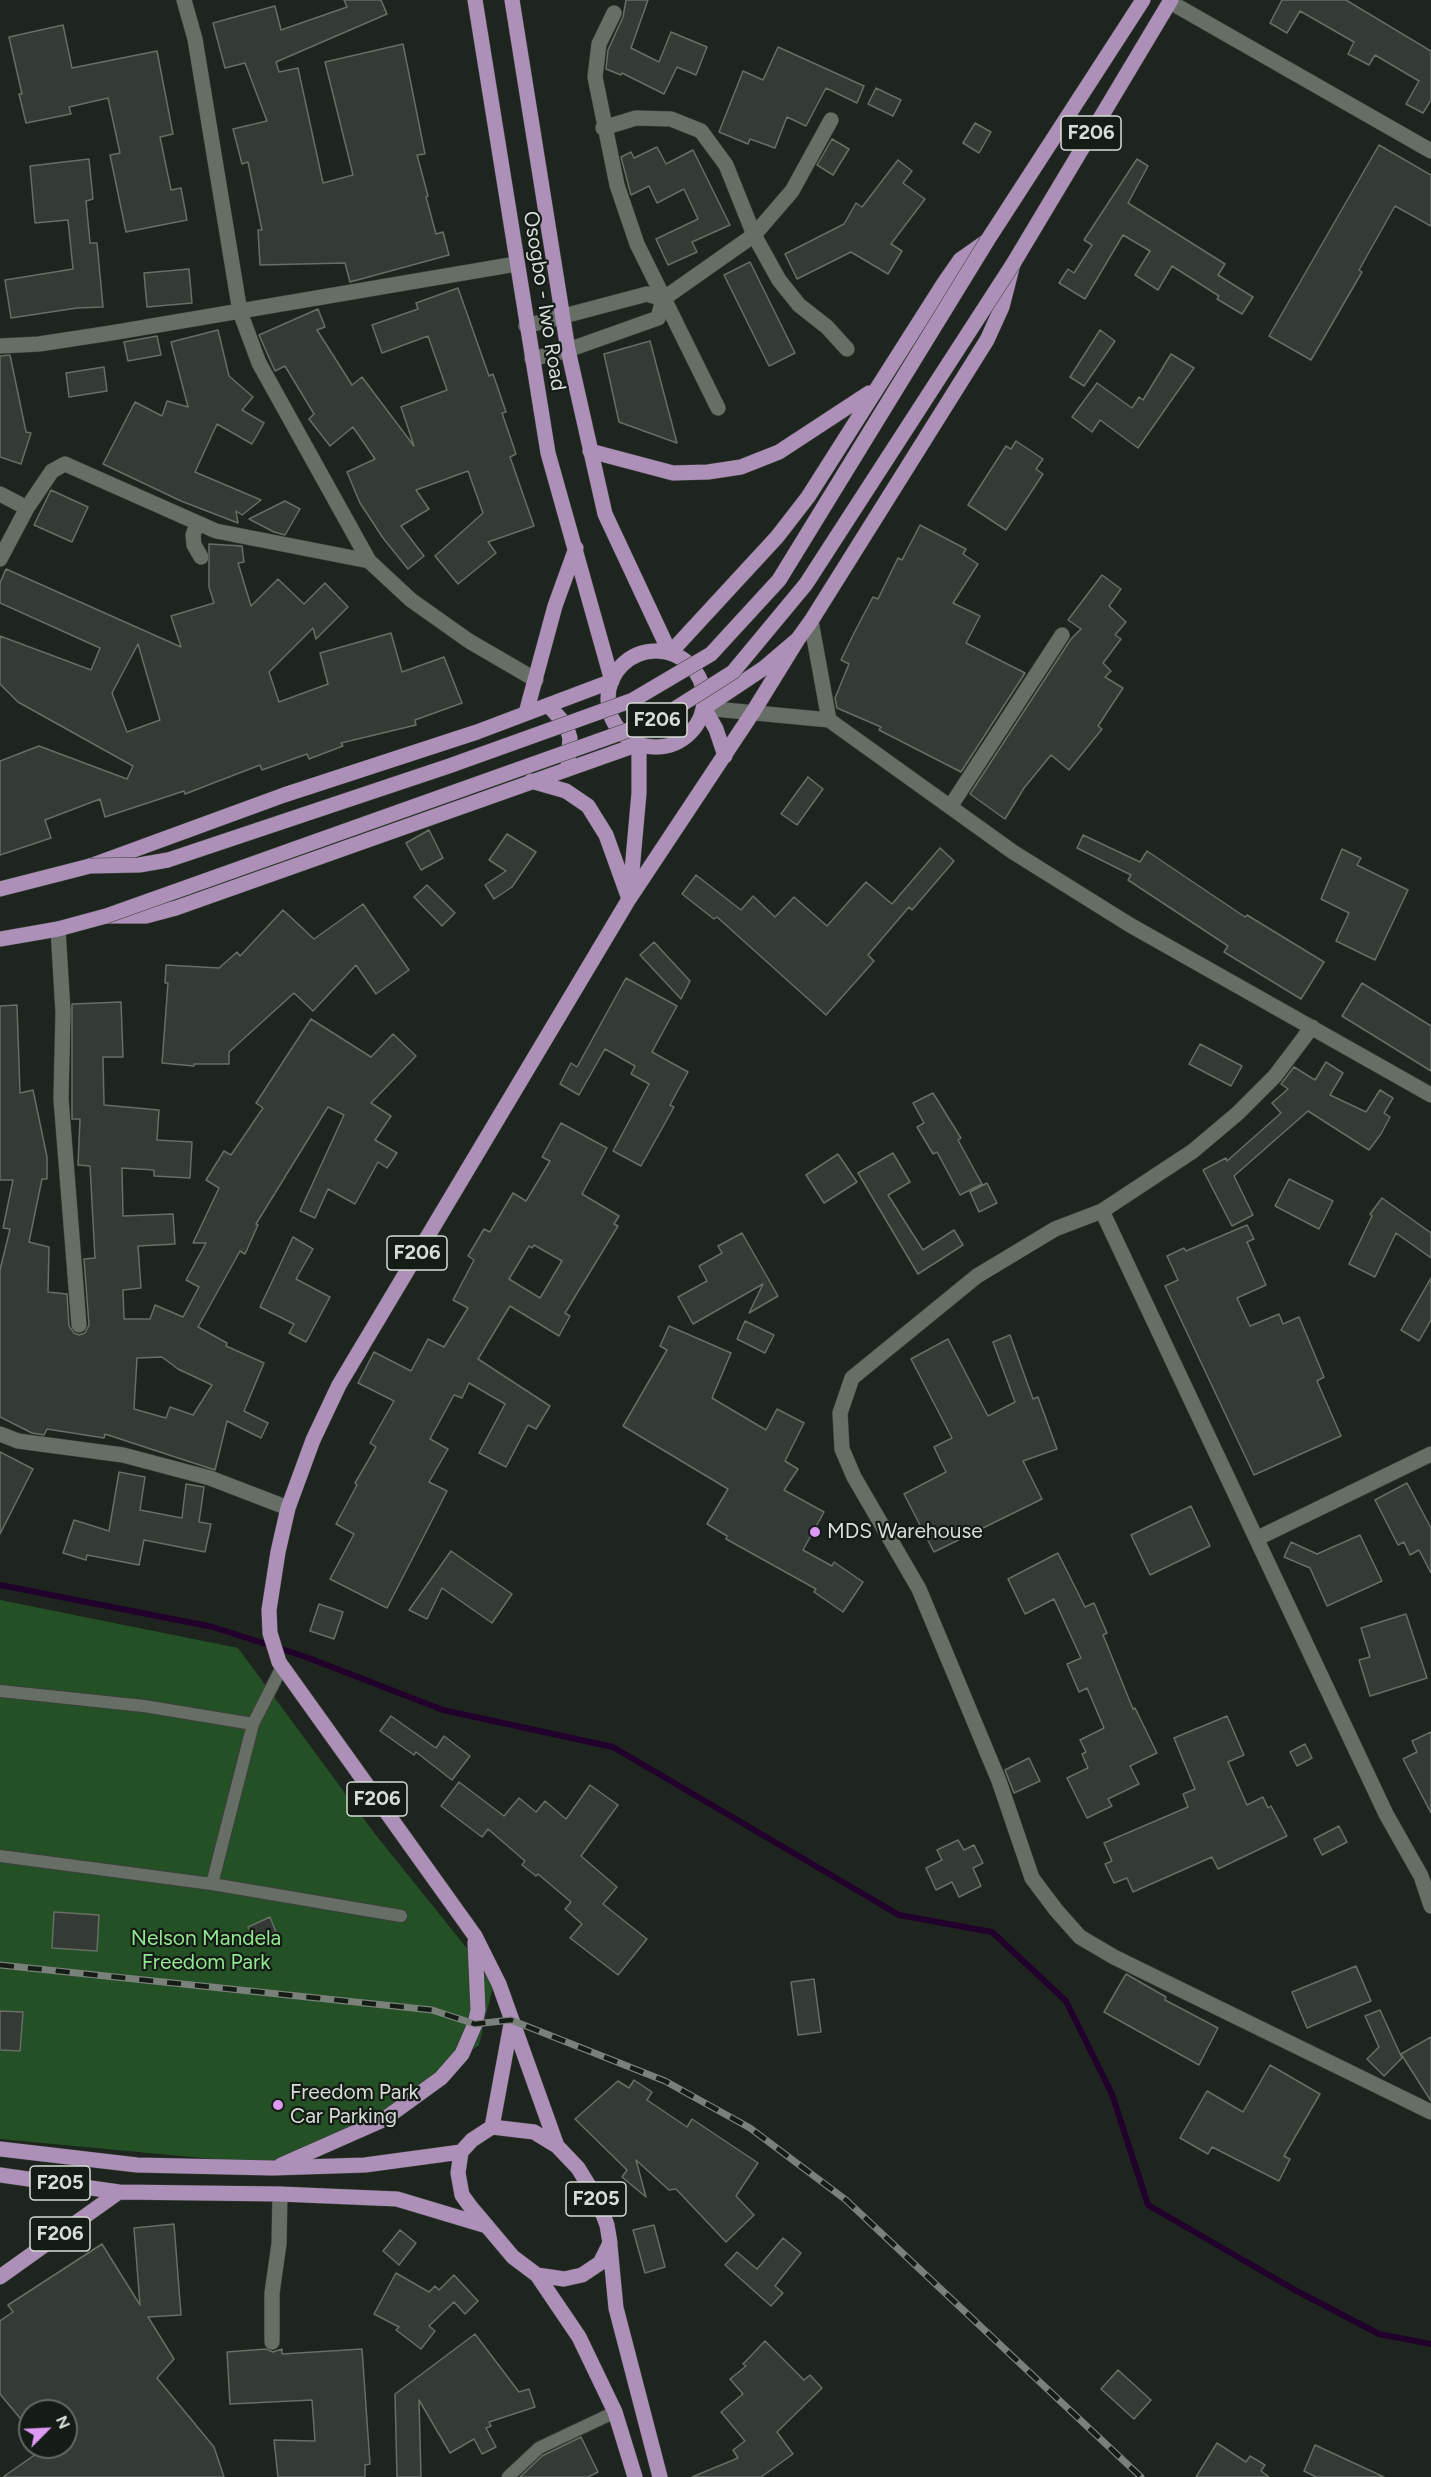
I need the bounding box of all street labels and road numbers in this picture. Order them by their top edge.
road number: F206 [1061,116,1121,150]
street label: Osogbo - Iwo Road [517,209,571,393]
road number: F206 [627,703,687,737]
road number: F206 [387,1236,447,1270]
road number: F206 [347,1782,407,1816]
road number: F205 [30,2166,90,2200]
road number: F205 [566,2182,626,2216]
road number: F206 [30,2217,90,2251]

